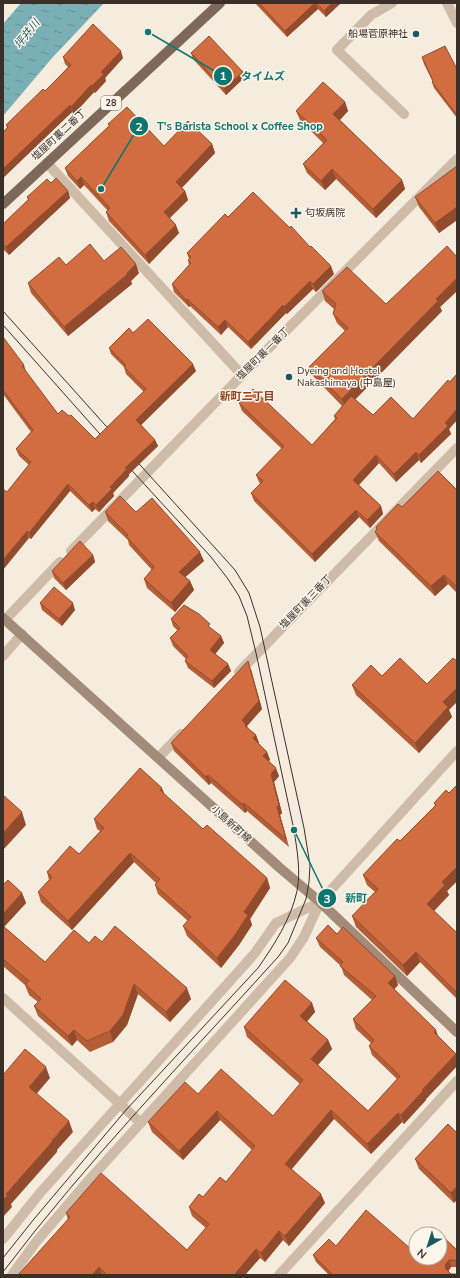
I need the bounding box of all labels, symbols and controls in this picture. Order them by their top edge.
water label: 坪井川 [11,16,44,52]
place label: 船場菅原神社 [348,27,408,41]
marker: 船場菅原神社 [411,29,421,39]
callout: タイムズ [213,64,293,87]
text: 1 [219,68,227,84]
text: タイムズ [241,69,285,84]
road number: 28 [101,96,121,110]
street label: 塩屋町裏二番丁 [29,106,89,164]
callout: T's Barista School x Coffee Shop [129,115,331,138]
text: 2 [135,119,143,135]
text: T's Barista School x Coffee Shop [157,119,323,134]
place label: 匂坂病院 [305,206,345,220]
marker: 匂坂病院 [290,207,302,219]
street label: 塩屋町裏一番丁 [233,324,293,384]
place label: Dyeing and Hostel Nakashimaya (中島屋) [297,364,396,390]
marker: Dyeing and Hostel Nakashimaya (中島屋) [284,372,294,382]
district label: 新町二丁目 [220,389,275,404]
street label: 塩屋町裏三番丁 [277,572,335,632]
street label: 小島新町線 [208,802,254,846]
callout: 新町 [317,887,375,910]
text: 3 [323,891,331,907]
text: 新町 [345,891,367,906]
north arrow [408,1226,448,1266]
text: N [414,1245,430,1262]

